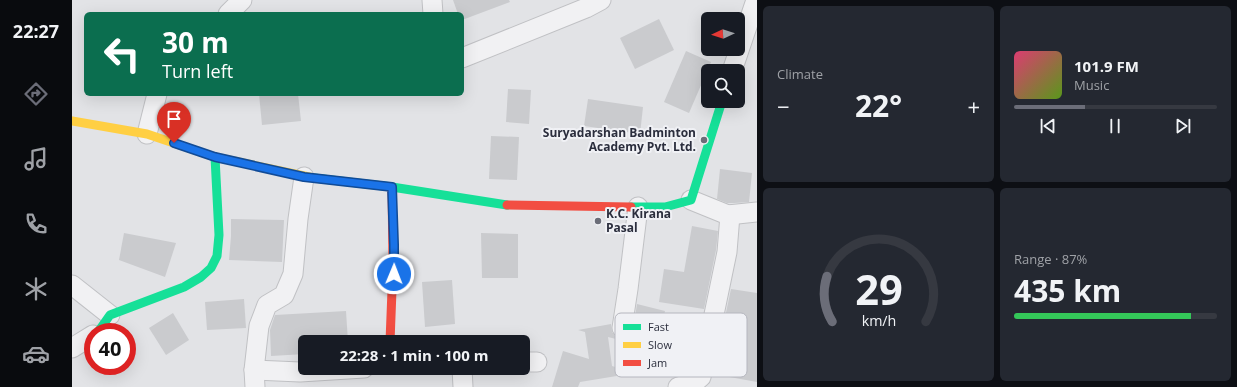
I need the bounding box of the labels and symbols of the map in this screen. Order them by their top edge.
north arrow [701,12,745,56]
pin [157,102,191,143]
place label: Suryadarshan Badminton Academy Pvt. Ltd. [543,124,696,155]
marker: Suryadarshan Badminton Academy Pvt. Ltd. [699,135,709,145]
place label: K.C. Kirana Pasal [606,205,671,236]
marker: K.C. Kirana Pasal [593,216,603,226]
position arrow [373,253,415,295]
legend [615,313,747,377]
text: Fast [648,319,669,334]
speed limit sign: 40 [84,323,136,375]
text: Slow [648,337,672,352]
text: Jam [647,355,667,370]

